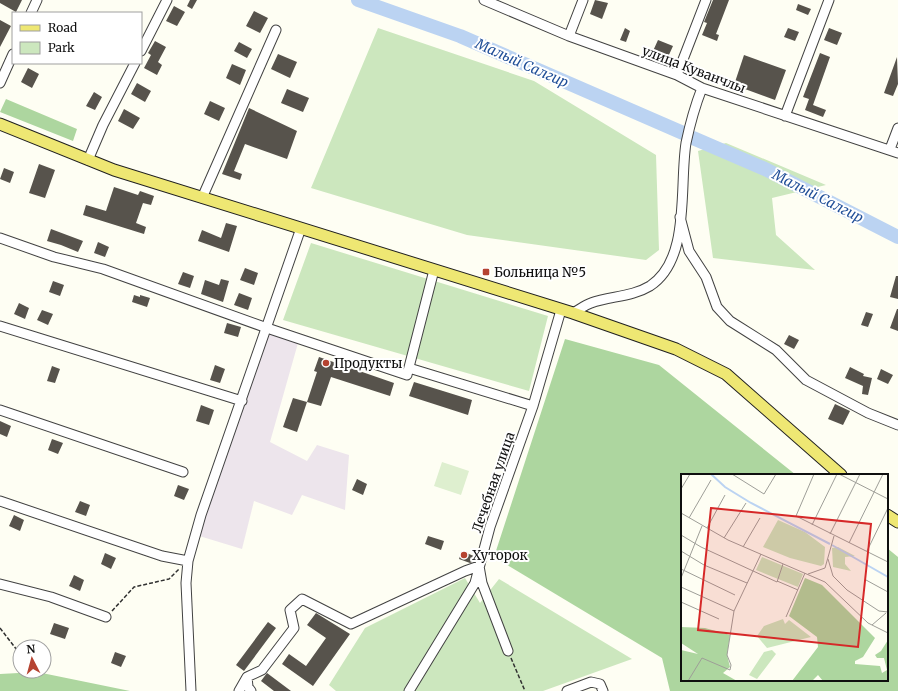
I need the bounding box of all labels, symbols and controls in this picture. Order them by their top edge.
legend [12,12,142,64]
text: Road [48,20,77,35]
water label: Малый Салгир [472,34,571,92]
text: Park [48,40,75,55]
street label: улица Куванчлы [639,42,748,97]
water label: Малый Салгир [769,165,867,227]
place label: Больница №5 [494,264,586,281]
marker: Больница №5 [481,267,491,277]
place label: Продукты [334,355,402,372]
marker: Продукты [321,358,331,368]
street label: Лечебная улица [468,430,519,535]
inset map [681,474,888,681]
place label: Хуторок [472,547,528,564]
marker: Хуторок [459,550,469,560]
north arrow [12,639,52,679]
text: N [26,642,36,656]

